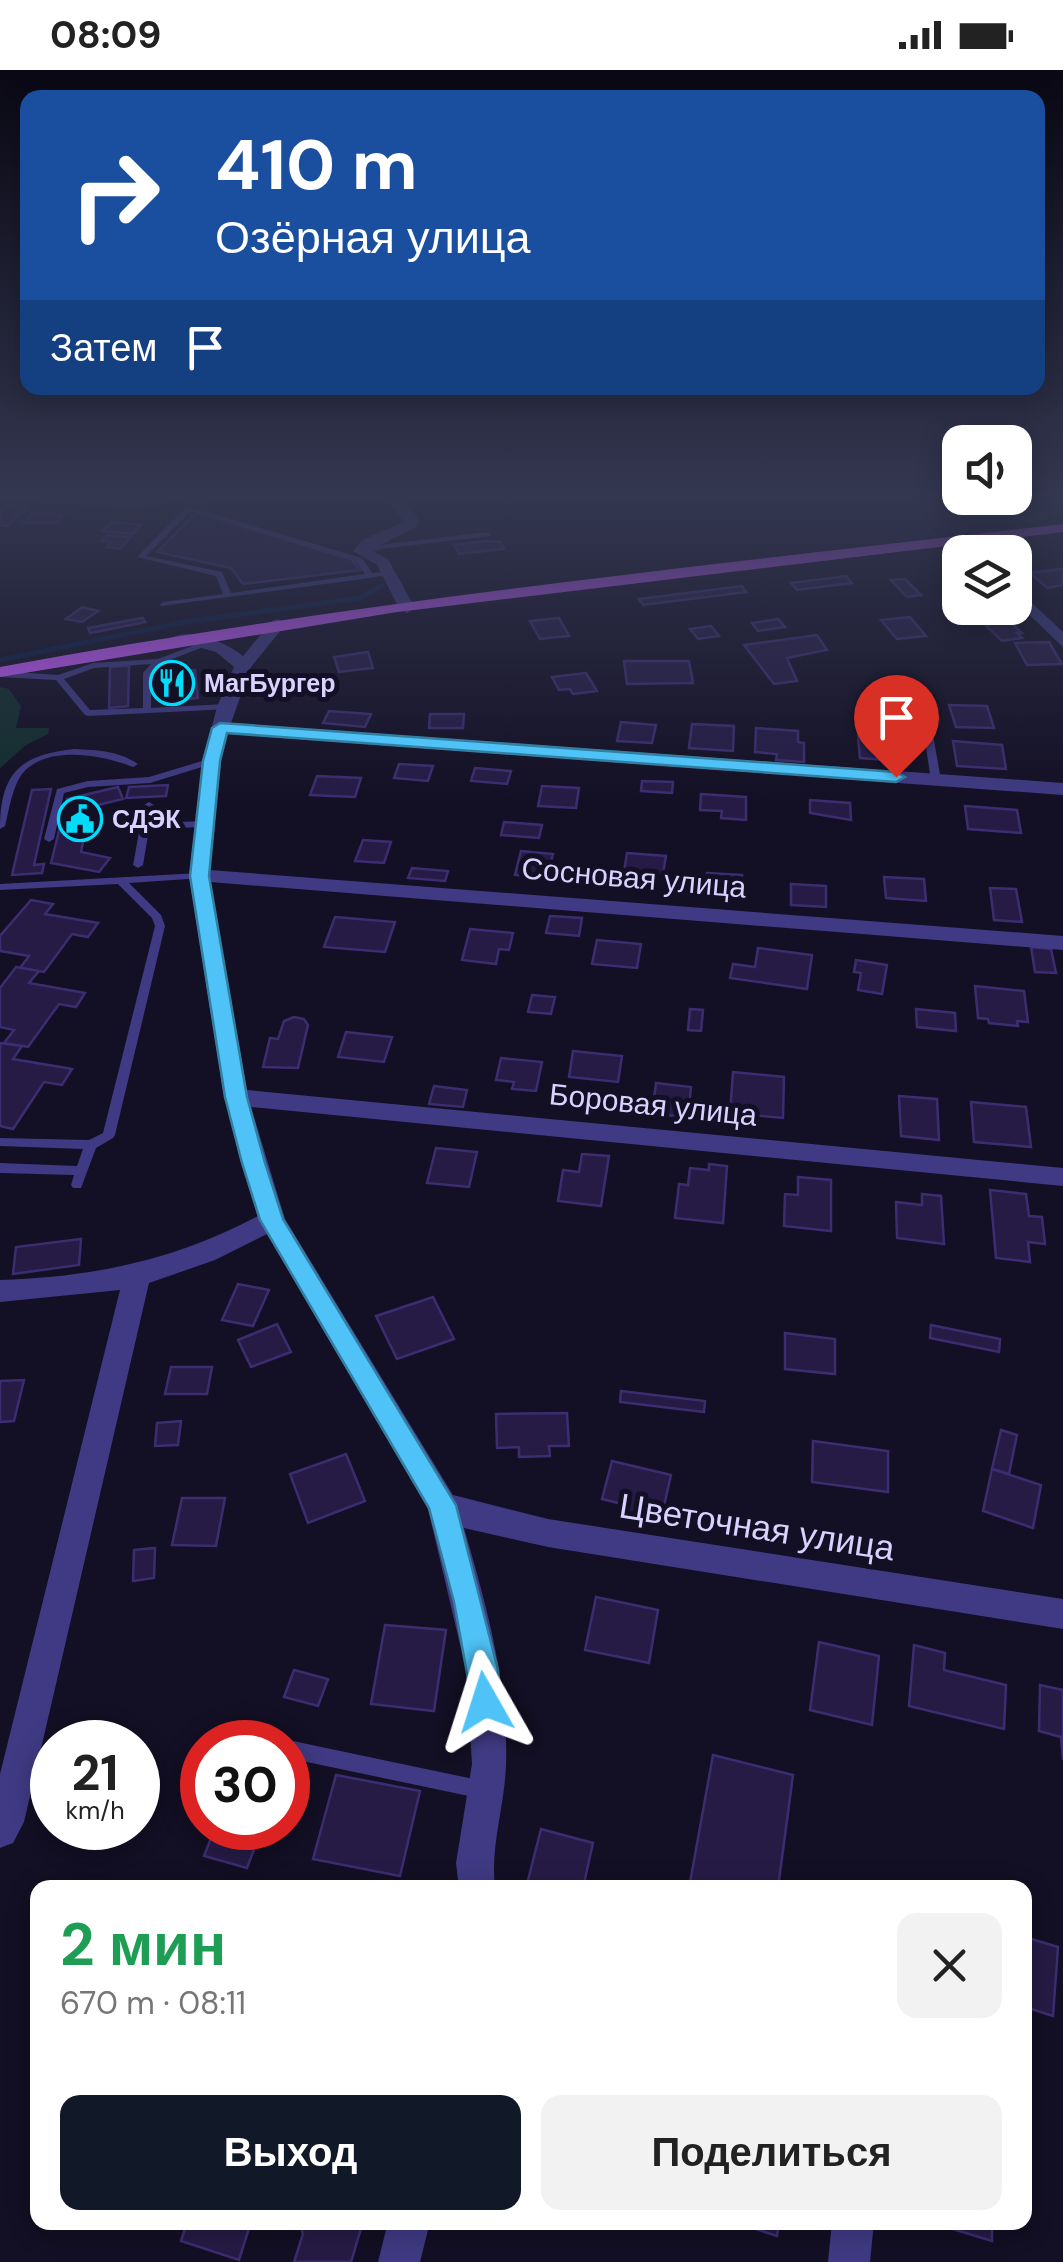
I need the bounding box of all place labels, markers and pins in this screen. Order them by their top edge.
restaurant icon: МагБургер [149,660,195,706]
place label: МагБургер [204,667,336,700]
pin [854,675,939,778]
public building icon: СДЭК [57,796,103,842]
place label: СДЭК [112,803,181,836]

